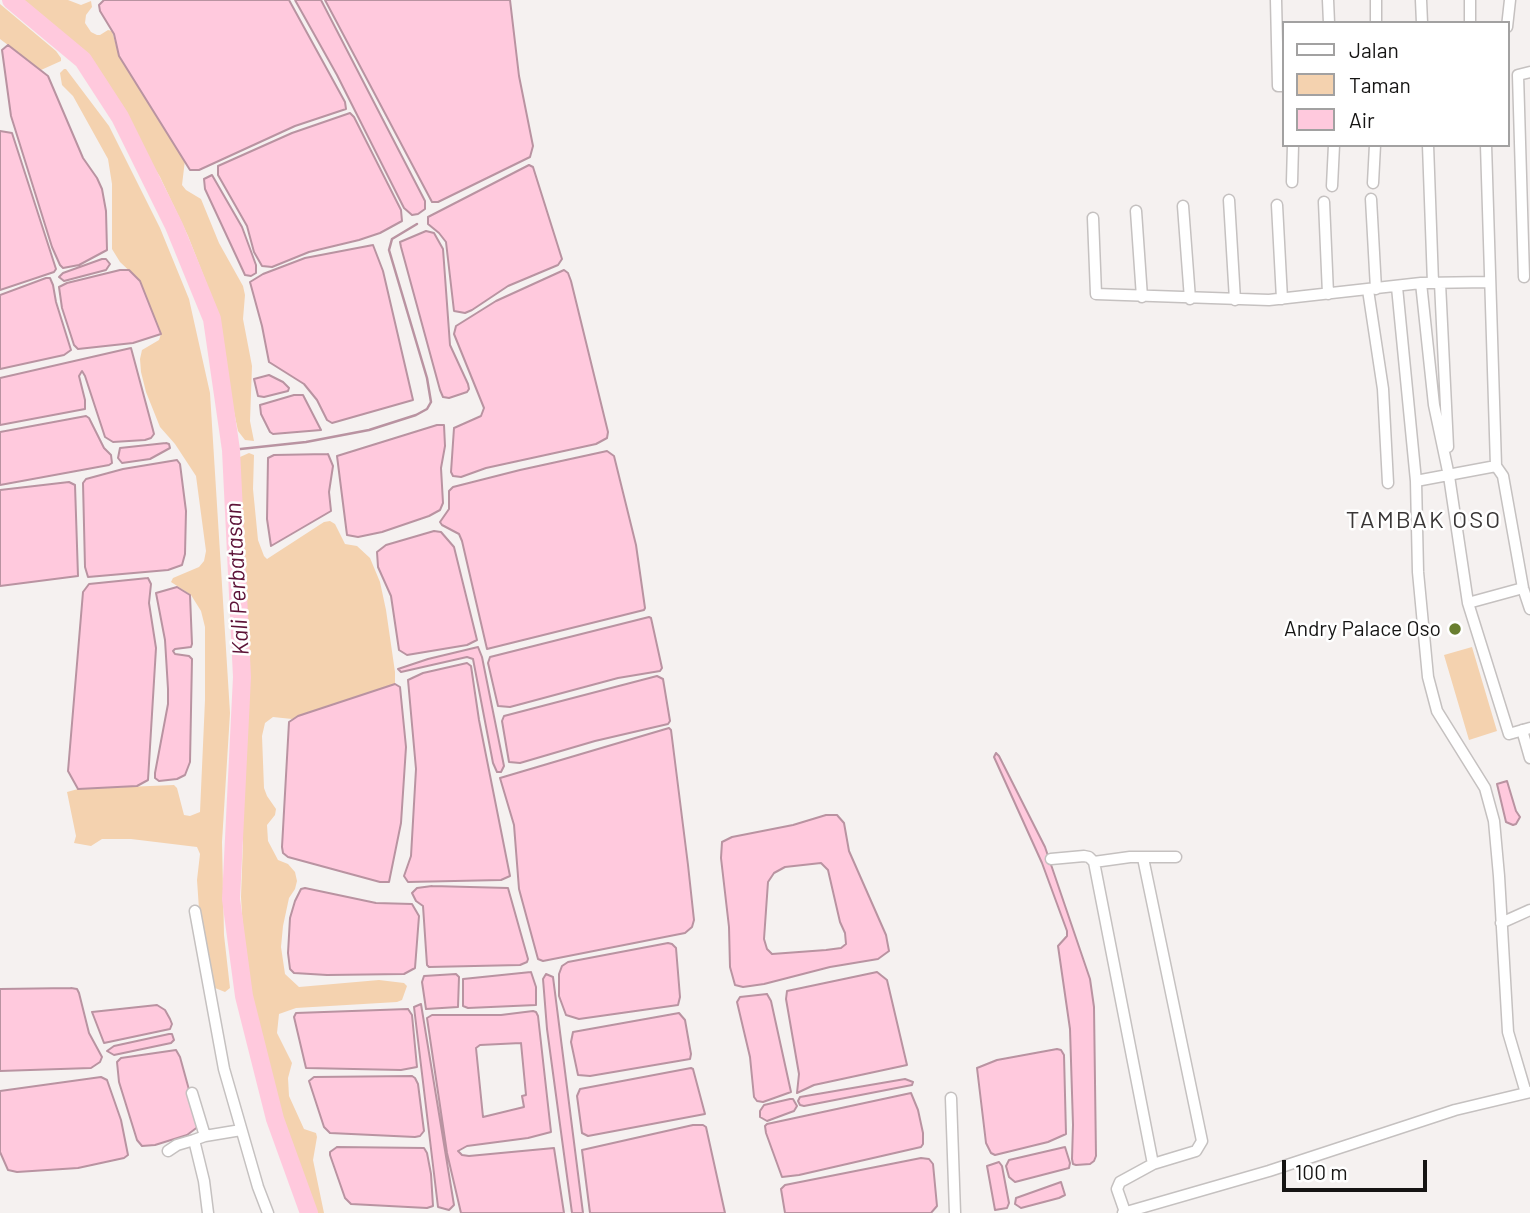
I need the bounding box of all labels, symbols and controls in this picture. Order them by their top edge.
legend [1282,21,1509,147]
text: Jalan [1349,37,1399,62]
text: Taman [1349,72,1411,97]
text: Air [1349,107,1375,132]
water label: Kali Perbatasan [219,502,255,656]
district label: TAMBAK OSO [1347,506,1501,534]
place label: Andry Palace Oso [1284,616,1441,642]
marker: Andry Palace Oso [1447,621,1463,637]
scale bar [1285,1146,1430,1190]
text: 100 m [1295,1159,1348,1184]

